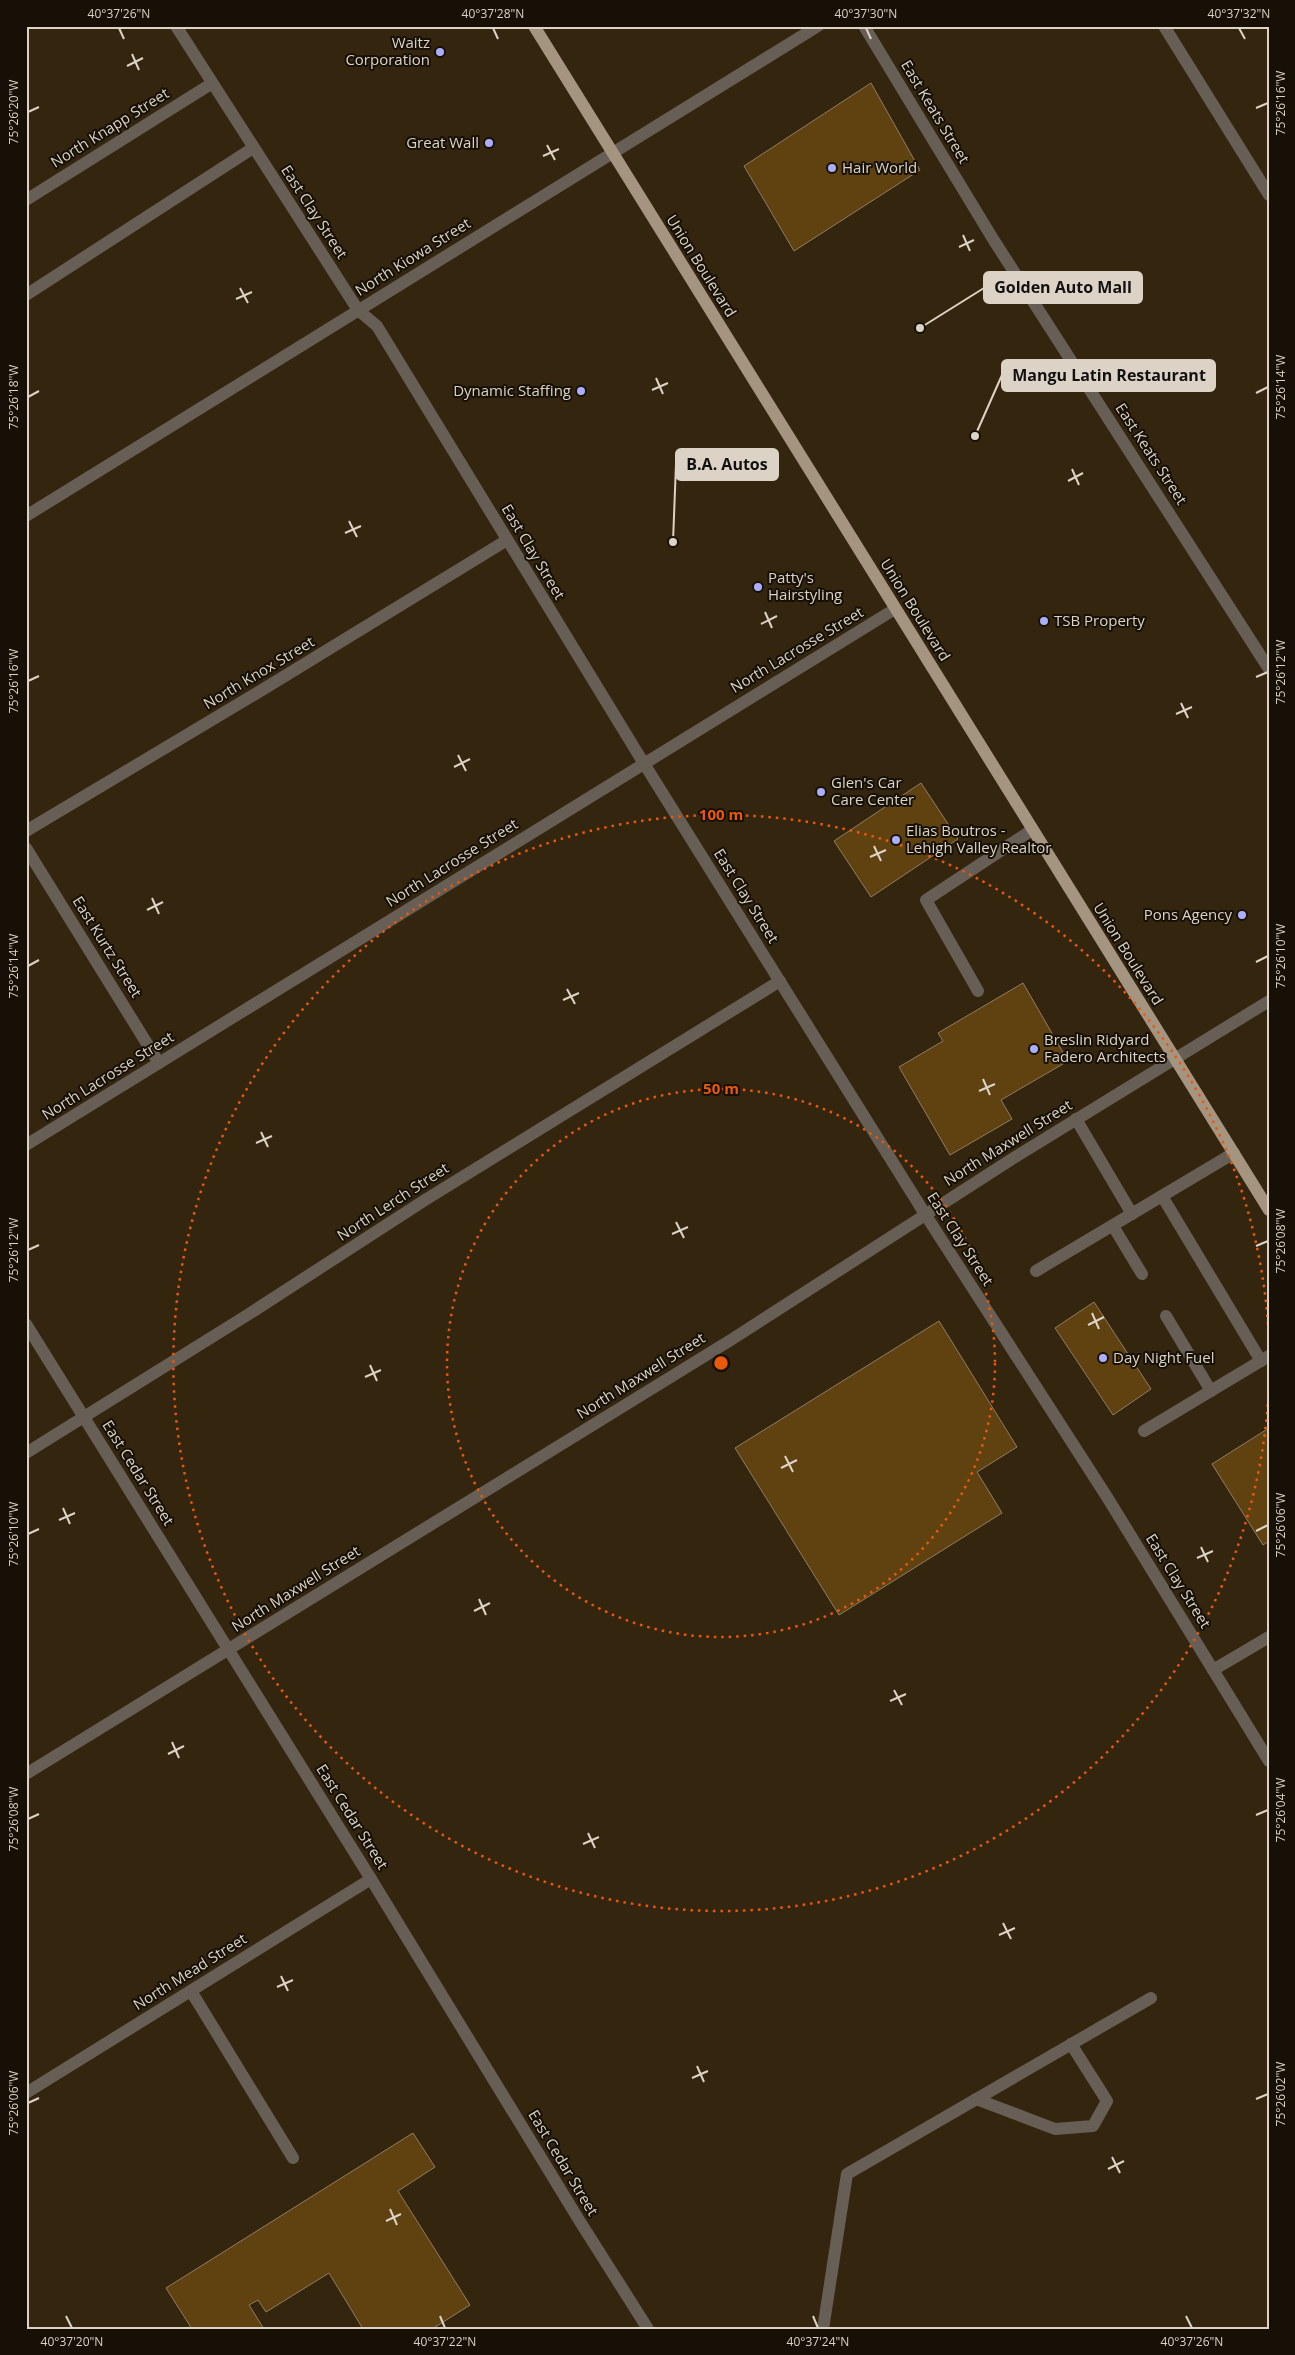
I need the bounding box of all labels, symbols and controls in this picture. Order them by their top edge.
text: 40°37'26"N [88,5,150,22]
text: 40°37'28"N [462,5,524,22]
text: 40°37'30"N [835,5,897,22]
text: 40°37'32"N [1208,5,1270,22]
place label: Waitz Corporation [345,32,430,69]
marker: Waitz Corporation [434,46,446,58]
street label: East Keats Street [897,56,975,167]
text: 75°26'16"W [1272,71,1289,135]
text: 75°26'20"W [5,80,22,144]
street label: North Knapp Street [47,83,172,172]
place label: Great Wall [406,132,479,152]
marker: Great Wall [483,137,495,149]
place label: Hair World [842,157,917,177]
street label: East Clay Street [277,161,353,262]
marker: Hair World [826,162,838,174]
street label: Union Boulevard [662,210,741,321]
street label: North Kiowa Street [351,213,474,300]
callout: Golden Auto Mall [984,272,1142,303]
text: Golden Auto Mall [994,276,1132,298]
text: 75°26'14"W [1272,355,1289,419]
callout: Mangu Latin Restaurant [1002,360,1215,391]
text: Mangu Latin Restaurant [1012,364,1206,386]
text: 75°26'18"W [5,365,22,429]
place label: Dynamic Staffing [453,380,571,400]
marker: Dynamic Staffing [575,385,587,397]
street label: East Keats Street [1112,399,1192,508]
callout: B.A. Autos [676,449,778,480]
text: B.A. Autos [686,453,768,475]
street label: East Clay Street [497,500,570,603]
street label: Union Boulevard [876,554,955,665]
place label: Patty's Hairstyling [768,567,842,604]
marker: Patty's Hairstyling [752,581,764,593]
street label: North Lacrosse Street [726,601,867,697]
place label: TSB Property [1054,610,1145,630]
marker: TSB Property [1038,615,1050,627]
street label: North Knox Street [199,631,318,713]
text: 75°26'12"W [1272,640,1289,704]
text: 75°26'16"W [5,649,22,713]
place label: Glen's Car Care Center [831,772,914,809]
marker: Glen's Car Care Center [815,786,827,798]
text: 100 m [699,804,743,824]
street label: North Lacrosse Street [382,813,521,911]
place label: Elias Boutros - Lehigh Valley Realtor [906,820,1051,857]
marker: Elias Boutros - Lehigh Valley Realtor [890,834,902,846]
street label: East Clay Street [710,844,784,947]
street label: East Kurtz Street [69,892,147,1001]
street label: Union Boulevard [1089,898,1168,1009]
place label: Pons Agency [1144,904,1232,924]
marker: Pons Agency [1236,909,1248,921]
text: 75°26'10"W [1272,924,1289,988]
text: 75°26'14"W [5,934,22,998]
street label: North Lacrosse Street [38,1026,177,1124]
place label: Breslin Ridyard Fadero Architects [1044,1029,1166,1066]
marker: Breslin Ridyard Fadero Architects [1028,1043,1040,1055]
text: 50 m [703,1078,739,1098]
street label: North Maxwell Street [939,1094,1076,1190]
street label: North Lerch Street [333,1158,452,1245]
street label: East Clay Street [923,1188,999,1289]
text: 75°26'08"W [1272,1209,1289,1273]
text: 75°26'12"W [5,1218,22,1282]
street label: North Maxwell Street [572,1327,709,1423]
place label: Day Night Fuel [1113,1347,1214,1367]
marker: Day Night Fuel [1097,1352,1109,1364]
centre of rings [712,1354,730,1372]
street label: East Cedar Street [98,1416,179,1529]
text: 75°26'06"W [1272,1493,1289,1557]
text: 75°26'10"W [5,1502,22,1566]
street label: East Clay Street [1142,1529,1216,1632]
street label: North Maxwell Street [227,1540,364,1636]
street label: East Cedar Street [312,1760,393,1873]
text: 75°26'04"W [1272,1778,1289,1842]
text: 75°26'08"W [5,1787,22,1851]
street label: North Mead Street [129,1928,250,2014]
text: 75°26'02"W [1272,2062,1289,2126]
text: 75°26'06"W [5,2071,22,2135]
street label: East Cedar Street [524,2106,603,2219]
text: 40°37'20"N [41,2333,103,2350]
text: 40°37'22"N [414,2333,476,2350]
text: 40°37'24"N [787,2333,849,2350]
text: 40°37'26"N [1161,2333,1223,2350]

